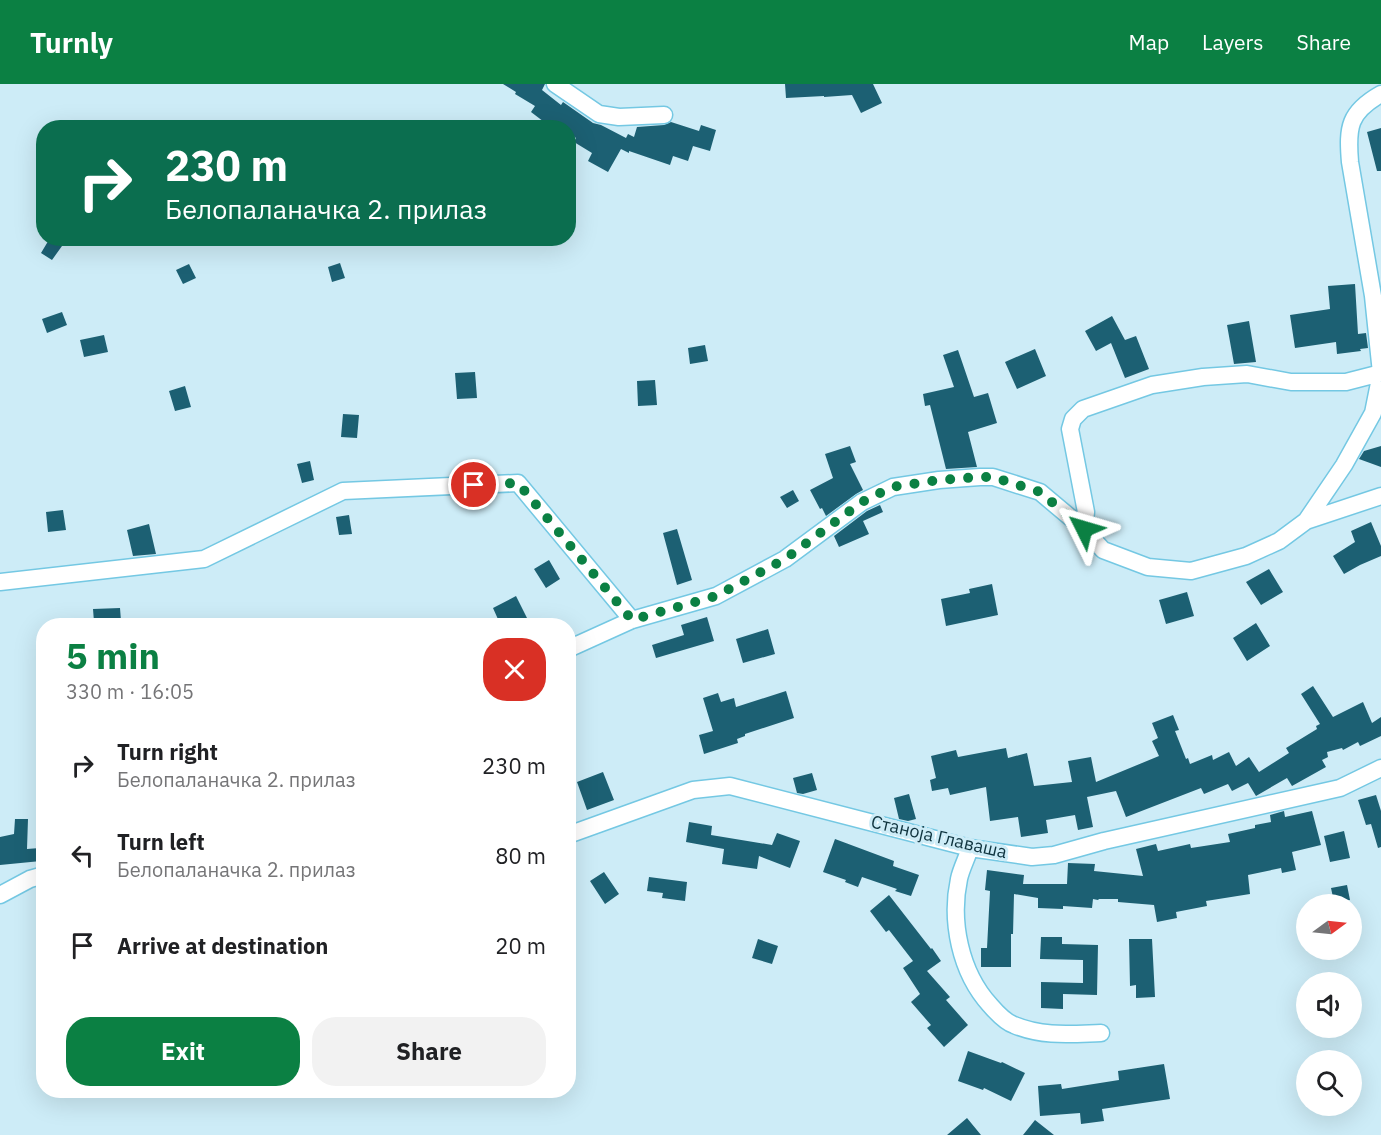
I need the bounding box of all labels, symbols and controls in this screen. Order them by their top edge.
text: Turnly [30,24,113,61]
text: Map [1129,28,1169,56]
text: Layers [1202,28,1264,56]
text: Share [1297,28,1351,56]
text: 230 m [165,138,288,193]
icon: right [66,144,144,222]
text: Белопаланачка 2. прилаз [165,191,487,226]
pin [448,459,499,510]
icon: arrive [457,468,490,501]
position arrow [1052,497,1116,561]
text: 5 min [66,632,160,679]
button: close [483,638,546,701]
text: 330 m · 16:05 [66,678,194,705]
text: Turn right [117,737,218,766]
icon: right [66,749,99,782]
text: 230 m [482,751,546,780]
text: Белопаланачка 2. прилаз [117,766,356,793]
street label: Станоја Главаша [869,810,1010,863]
text: Turn left [117,827,205,856]
icon: left [66,839,99,872]
text: 80 m [495,841,546,870]
text: Белопаланачка 2. прилаз [117,856,356,883]
north arrow [1296,894,1362,960]
map controls [1296,894,1362,1116]
icon: arrive [66,929,99,962]
text: Arrive at destination [117,931,328,960]
text: 20 m [495,931,546,960]
button: sound [1296,972,1362,1038]
button: Exit [66,1017,300,1086]
button: Share [312,1017,546,1086]
button: search [1296,1050,1362,1116]

